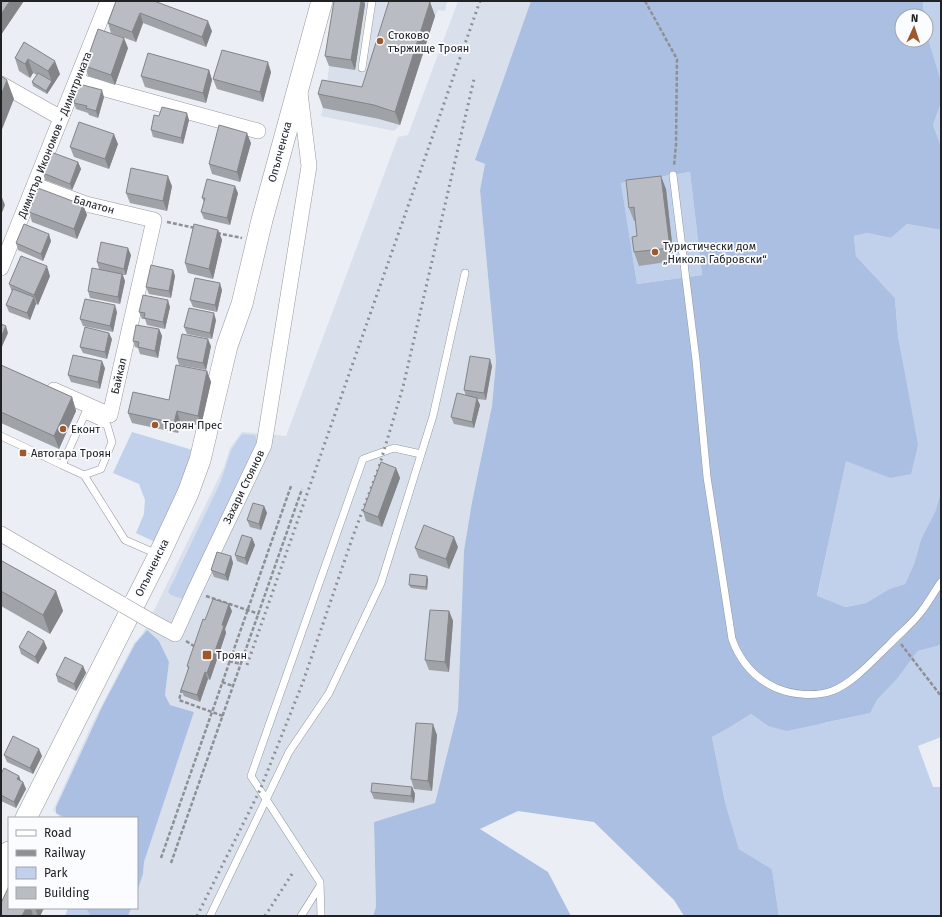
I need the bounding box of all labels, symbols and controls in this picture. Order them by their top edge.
north arrow [894,8,934,48]
text: N [911,12,918,25]
place label: Стоково тържище Троян [388,29,469,55]
marker: Стоково тържище Троян [375,36,385,46]
street label: Димитър Икономов - Димитриката [15,50,94,221]
street label: Опълченска [266,120,294,184]
street label: Балатон [72,193,116,217]
place label: Туристически дом „Никола Габровски“ [663,240,767,266]
marker: Туристически дом „Никола Габровски“ [650,247,660,257]
street label: Байкал [109,357,129,395]
place label: Троян Прес [163,419,222,432]
marker: Троян Прес [150,420,160,430]
place label: Еконт [71,423,100,436]
marker: Еконт [58,424,68,434]
place label: Автогара Троян [31,447,111,460]
marker: Автогара Троян [18,448,28,458]
street label: Захари Стоянов [220,448,268,526]
street label: Опълченска [132,537,172,599]
marker: Троян [201,649,213,661]
place label: Троян [216,649,247,662]
legend [8,817,138,909]
text: Road [44,826,72,840]
text: Railway [44,846,85,860]
text: Park [44,866,68,880]
text: Building [44,886,90,900]

